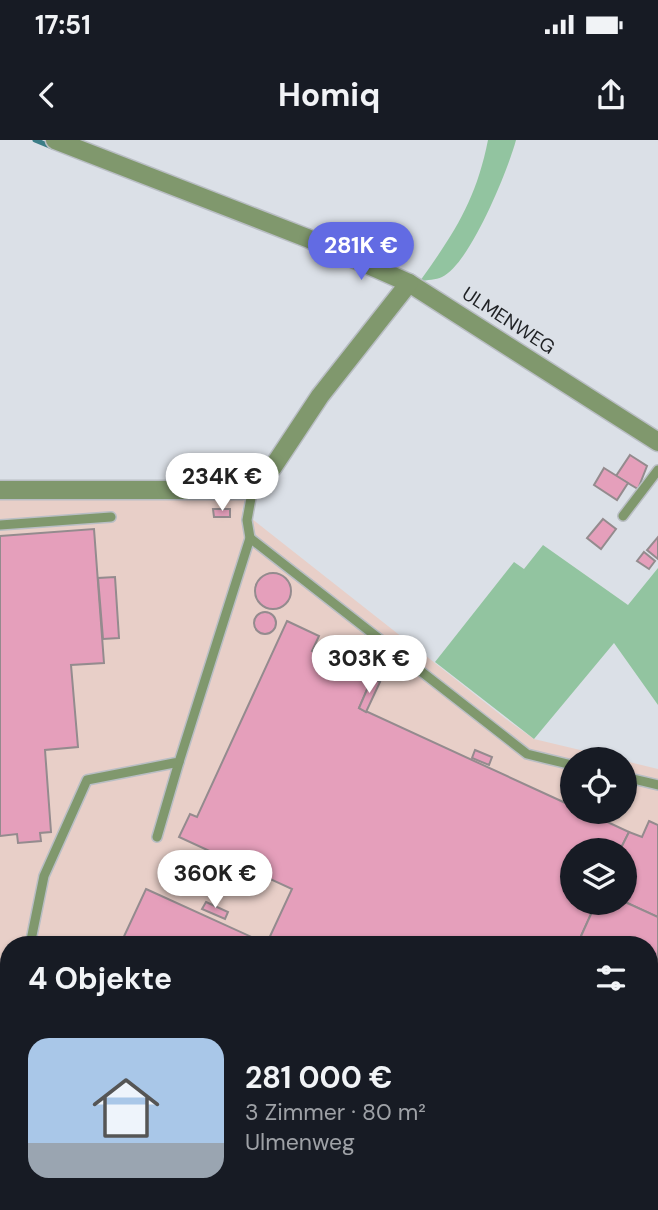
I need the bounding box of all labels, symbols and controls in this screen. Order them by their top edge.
text: 17:51 [35,8,91,42]
text: Homiq [278,74,380,116]
icon: back [28,76,66,114]
icon: share [592,76,630,114]
pin: 281K € [304,222,418,282]
text: 281K € [324,230,398,260]
street label: ULMENWEG [458,281,560,360]
pin: 234K € [165,454,279,513]
text: 234K € [182,461,262,491]
pin: 303K € [312,636,426,695]
text: 303K € [328,643,410,673]
map controls [560,747,637,915]
button: locate [560,747,637,824]
button: layers [560,838,637,915]
pin: 360K € [158,850,272,910]
text: 360K € [173,858,257,888]
text: 4 Objekte [28,959,172,998]
icon: filters [592,959,630,997]
text: 281 000 € [245,1058,393,1097]
icon: home [84,1066,168,1150]
text: 3 Zimmer · 80 m² [245,1097,426,1127]
text: Ulmenweg [245,1127,355,1157]

